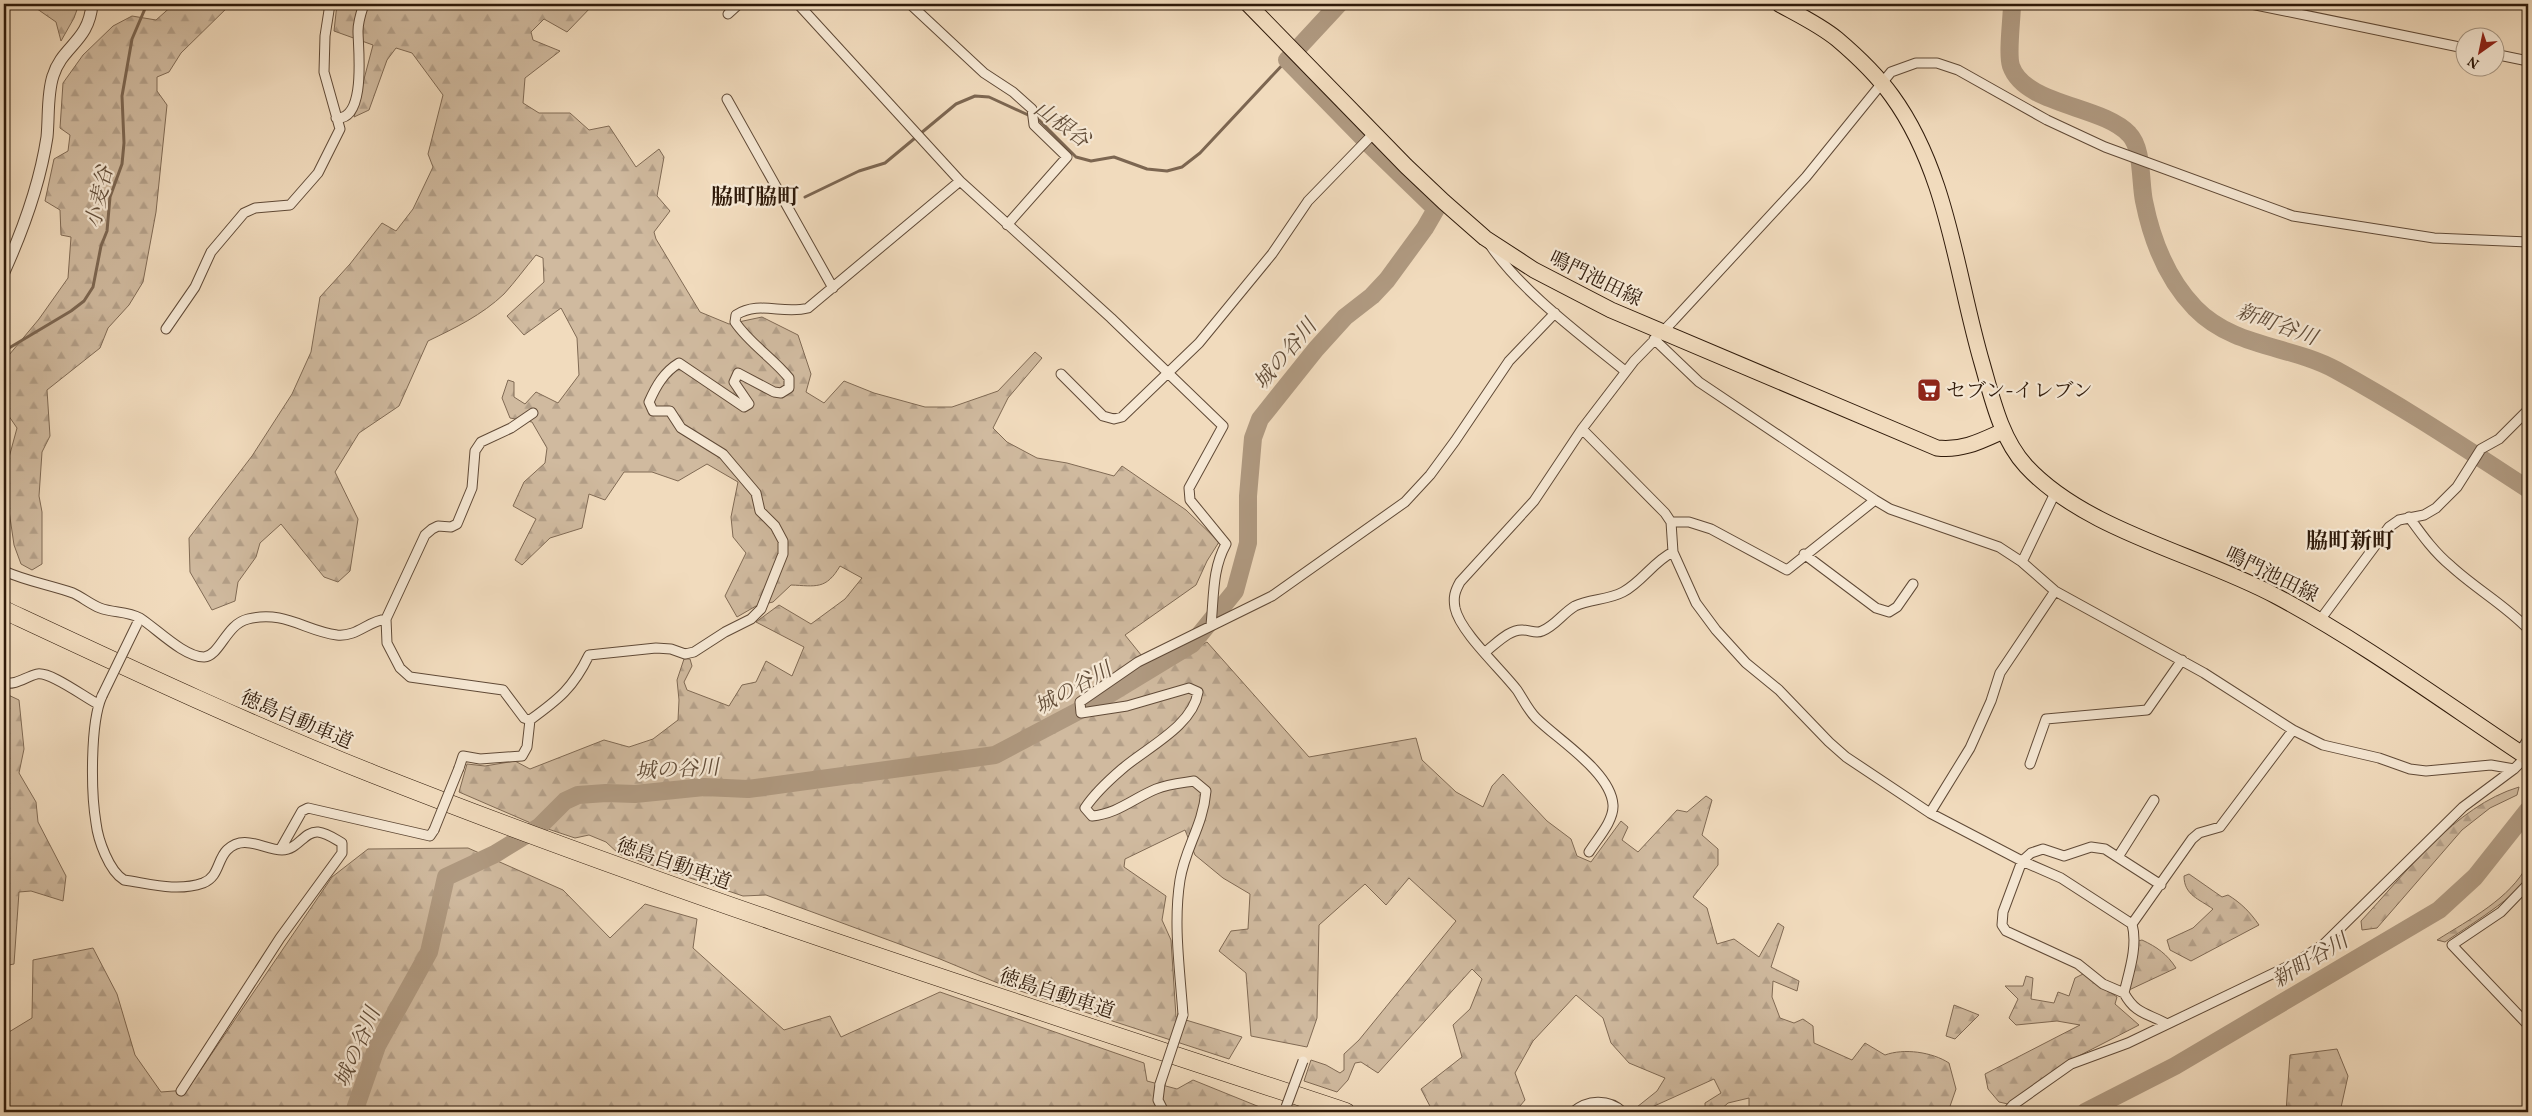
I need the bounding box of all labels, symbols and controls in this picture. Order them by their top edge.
north arrow [2454,28,2504,78]
text: N [2464,51,2483,72]
water label: 山根谷 [1027,95,1097,157]
water label: 小麦谷 [80,162,122,231]
district label: 脇町脇町 [711,183,799,214]
street label: 鳴門池田線 [1544,245,1646,314]
water label: 新町谷川 [2232,297,2323,354]
water label: 城の谷川 [1248,312,1326,396]
supermarket icon: セブン-イレブン [1916,377,1942,403]
place label: セブン-イレブン [1946,378,2093,406]
district label: 脇町新町 [2306,527,2394,558]
street label: 鳴門池田線 [2220,541,2322,610]
water label: 城の谷川 [1030,655,1119,722]
street label: 徳島自動車道 [236,685,357,757]
water label: 城の谷川 [634,754,722,787]
street label: 徳島自動車道 [612,832,735,898]
water label: 新町谷川 [2267,926,2356,995]
street label: 徳島自動車道 [995,963,1118,1027]
water label: 城の谷川 [329,1001,389,1092]

